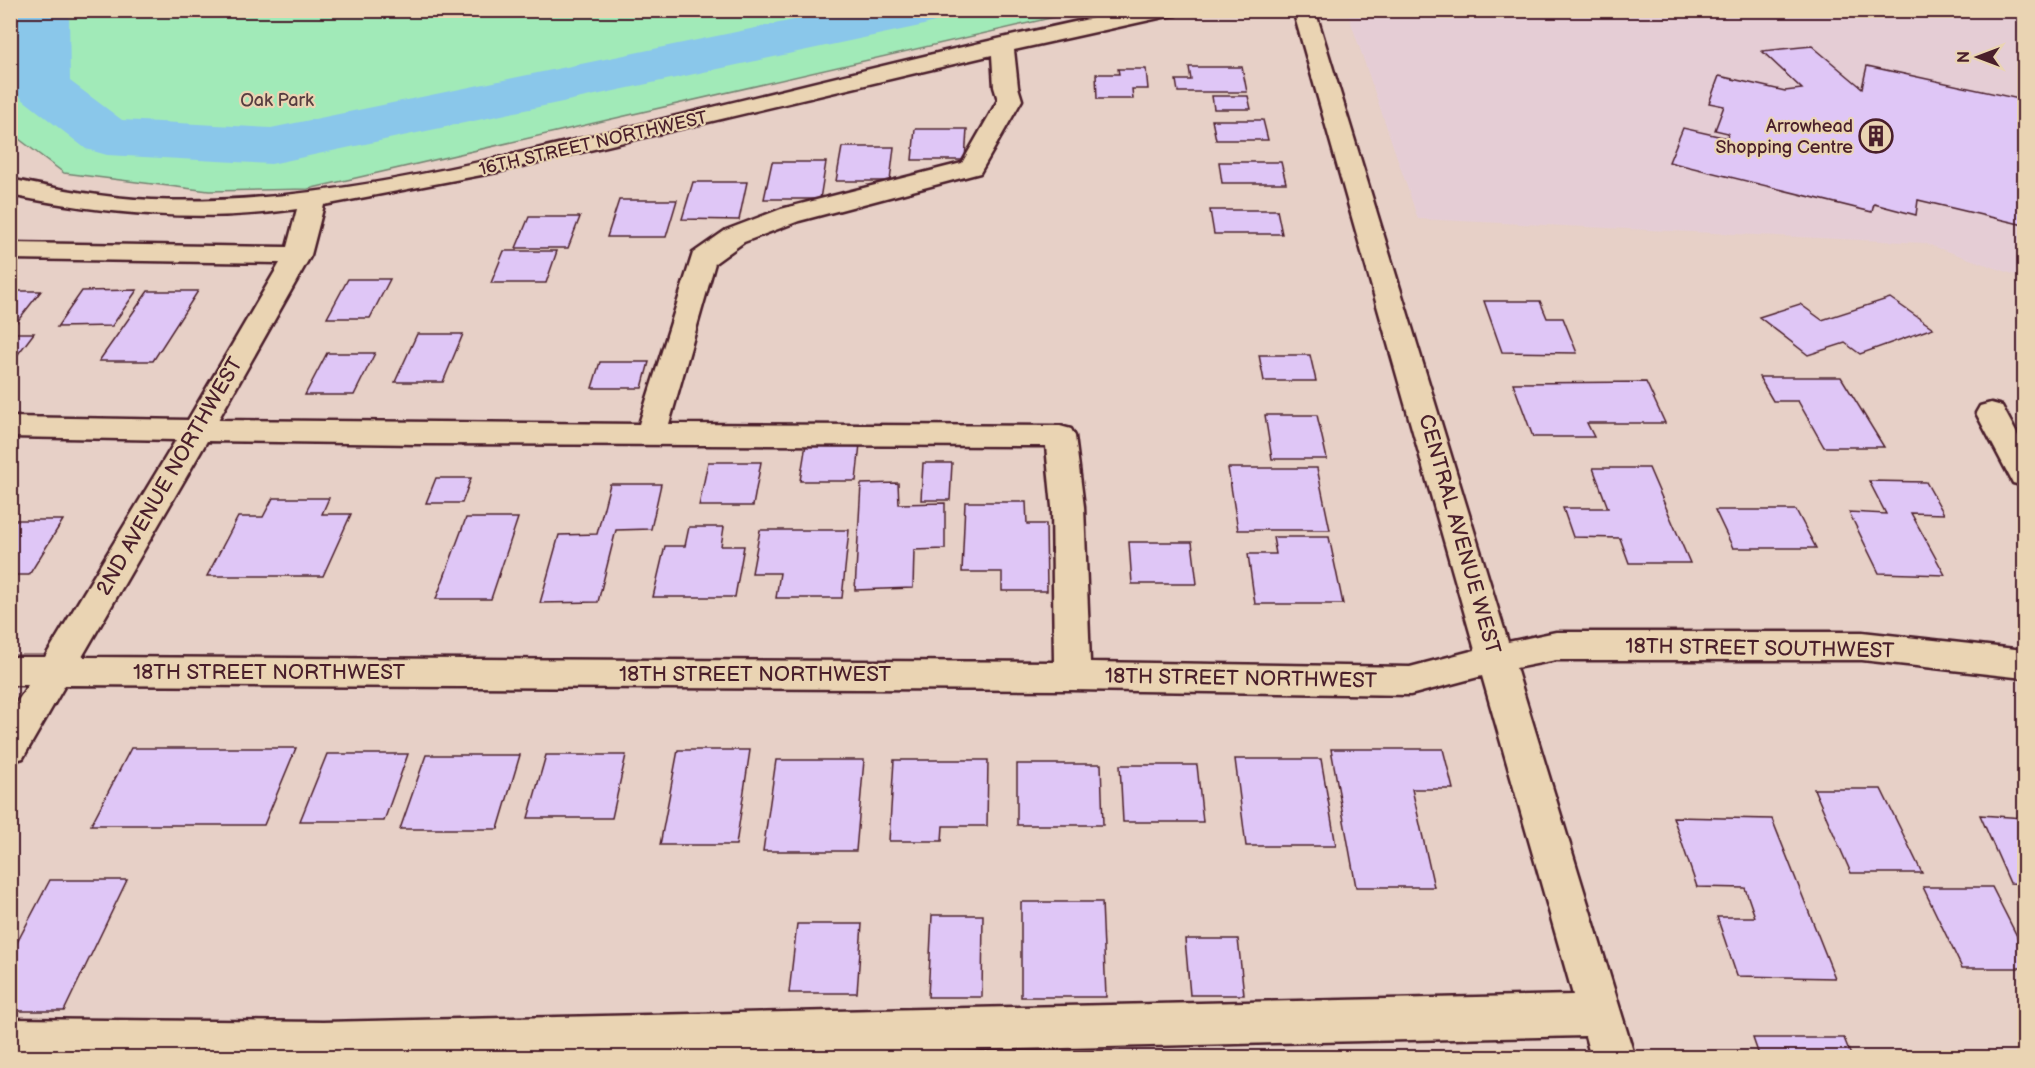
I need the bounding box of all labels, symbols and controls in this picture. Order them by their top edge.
north arrow [1948,27,2008,87]
text: N [1955,51,1974,63]
park label: Oak Park [240,90,314,111]
street label: 16TH STREET NORTHWEST [477,107,710,180]
place label: Arrowhead Shopping Centre [1715,116,1853,158]
building icon: Arrowhead Shopping Centre [1858,118,1894,154]
street label: 2ND AVENUE NORTHWEST [91,353,248,600]
street label: CENTRAL AVENUE WEST [1413,411,1506,657]
street label: 18TH STREET SOUTHWEST [1625,634,1895,663]
street label: 18TH STREET NORTHWEST [133,660,405,685]
street label: 18TH STREET NORTHWEST [619,662,891,687]
street label: 18TH STREET NORTHWEST [1105,664,1378,693]

